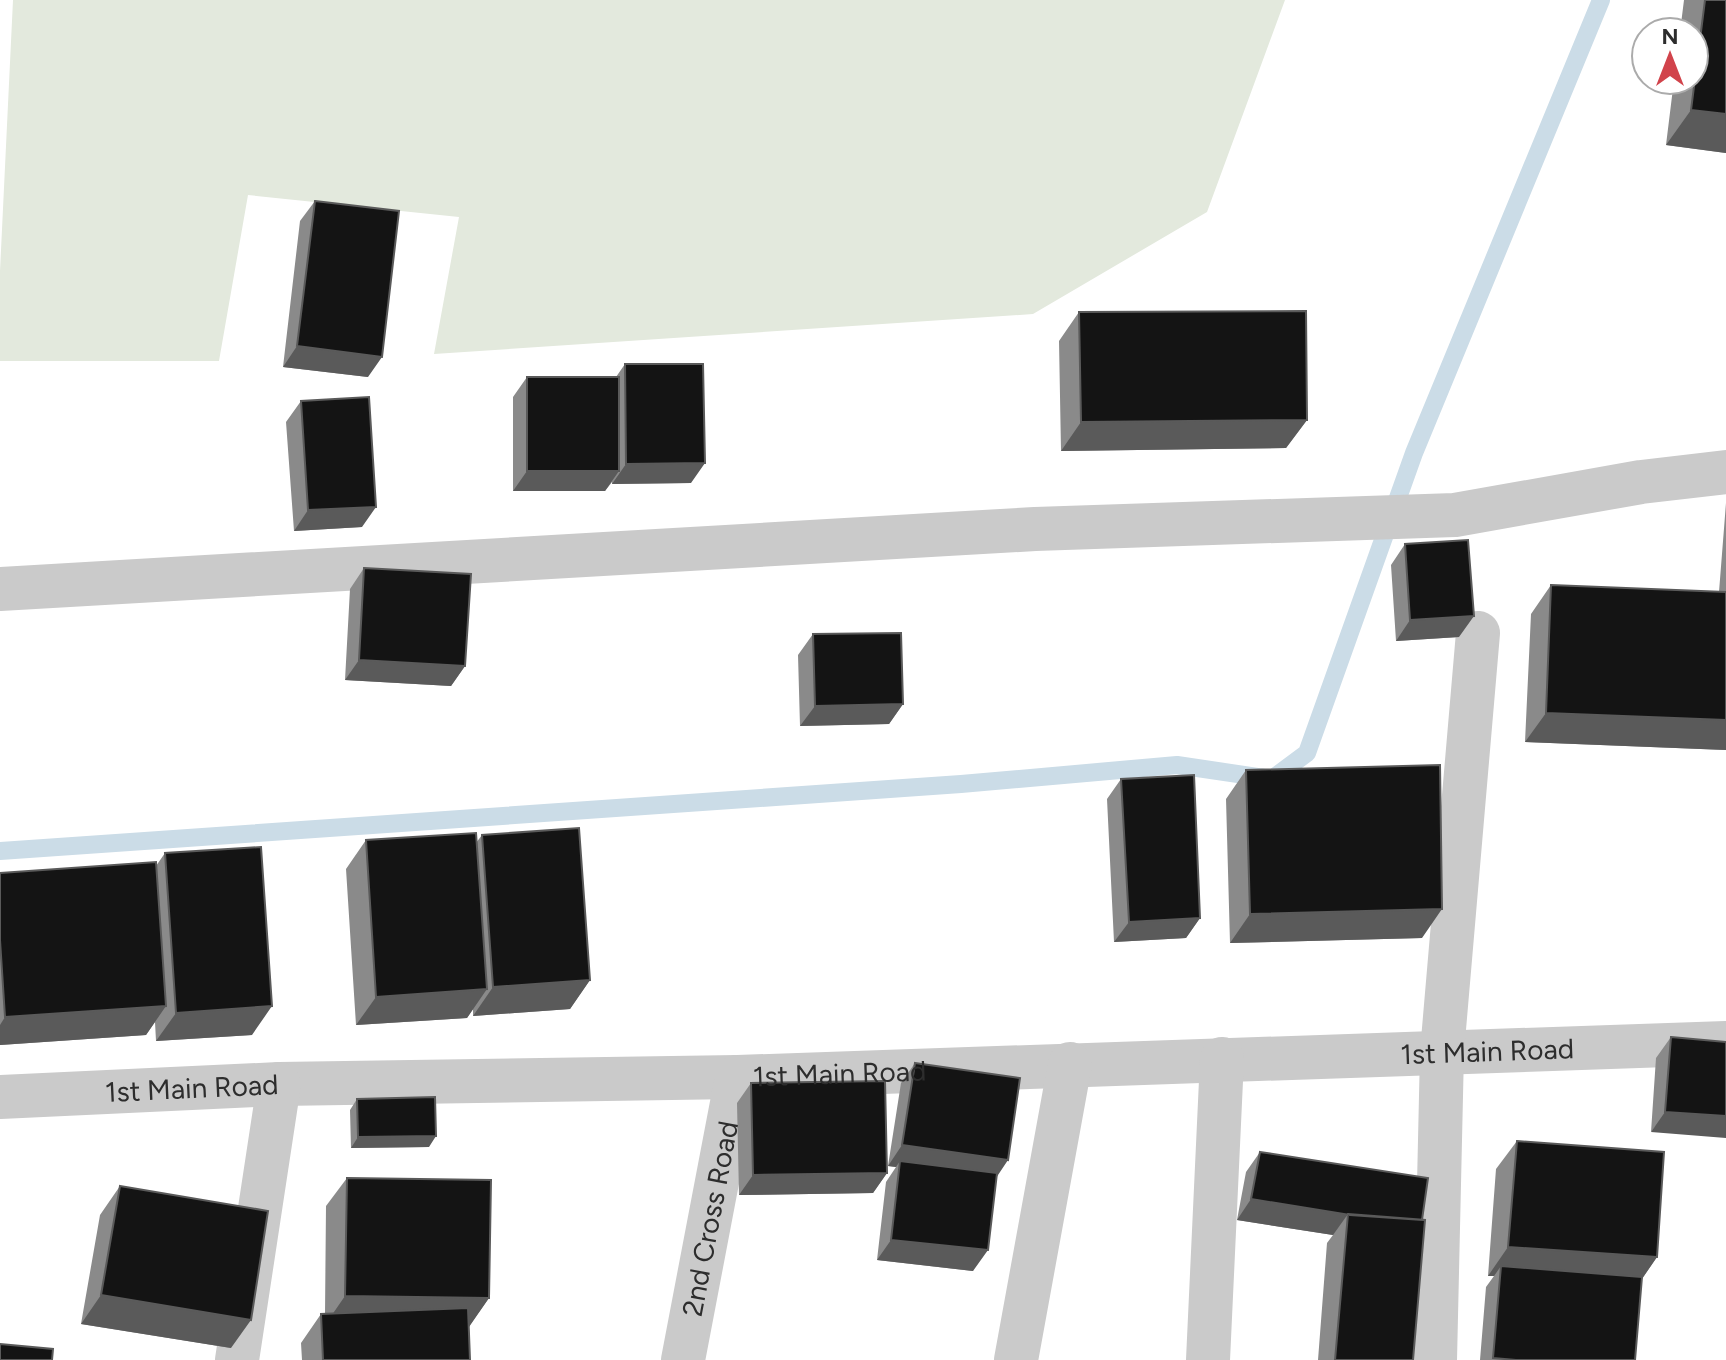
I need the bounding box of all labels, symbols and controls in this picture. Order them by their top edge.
north arrow [1630,16,1710,96]
text: N [1661,23,1679,50]
street label: 1st Main Road [1400,1031,1575,1071]
street label: 1st Main Road [752,1053,927,1093]
street label: 1st Main Road [104,1067,279,1109]
street label: 2nd Cross Road [675,1118,745,1319]

